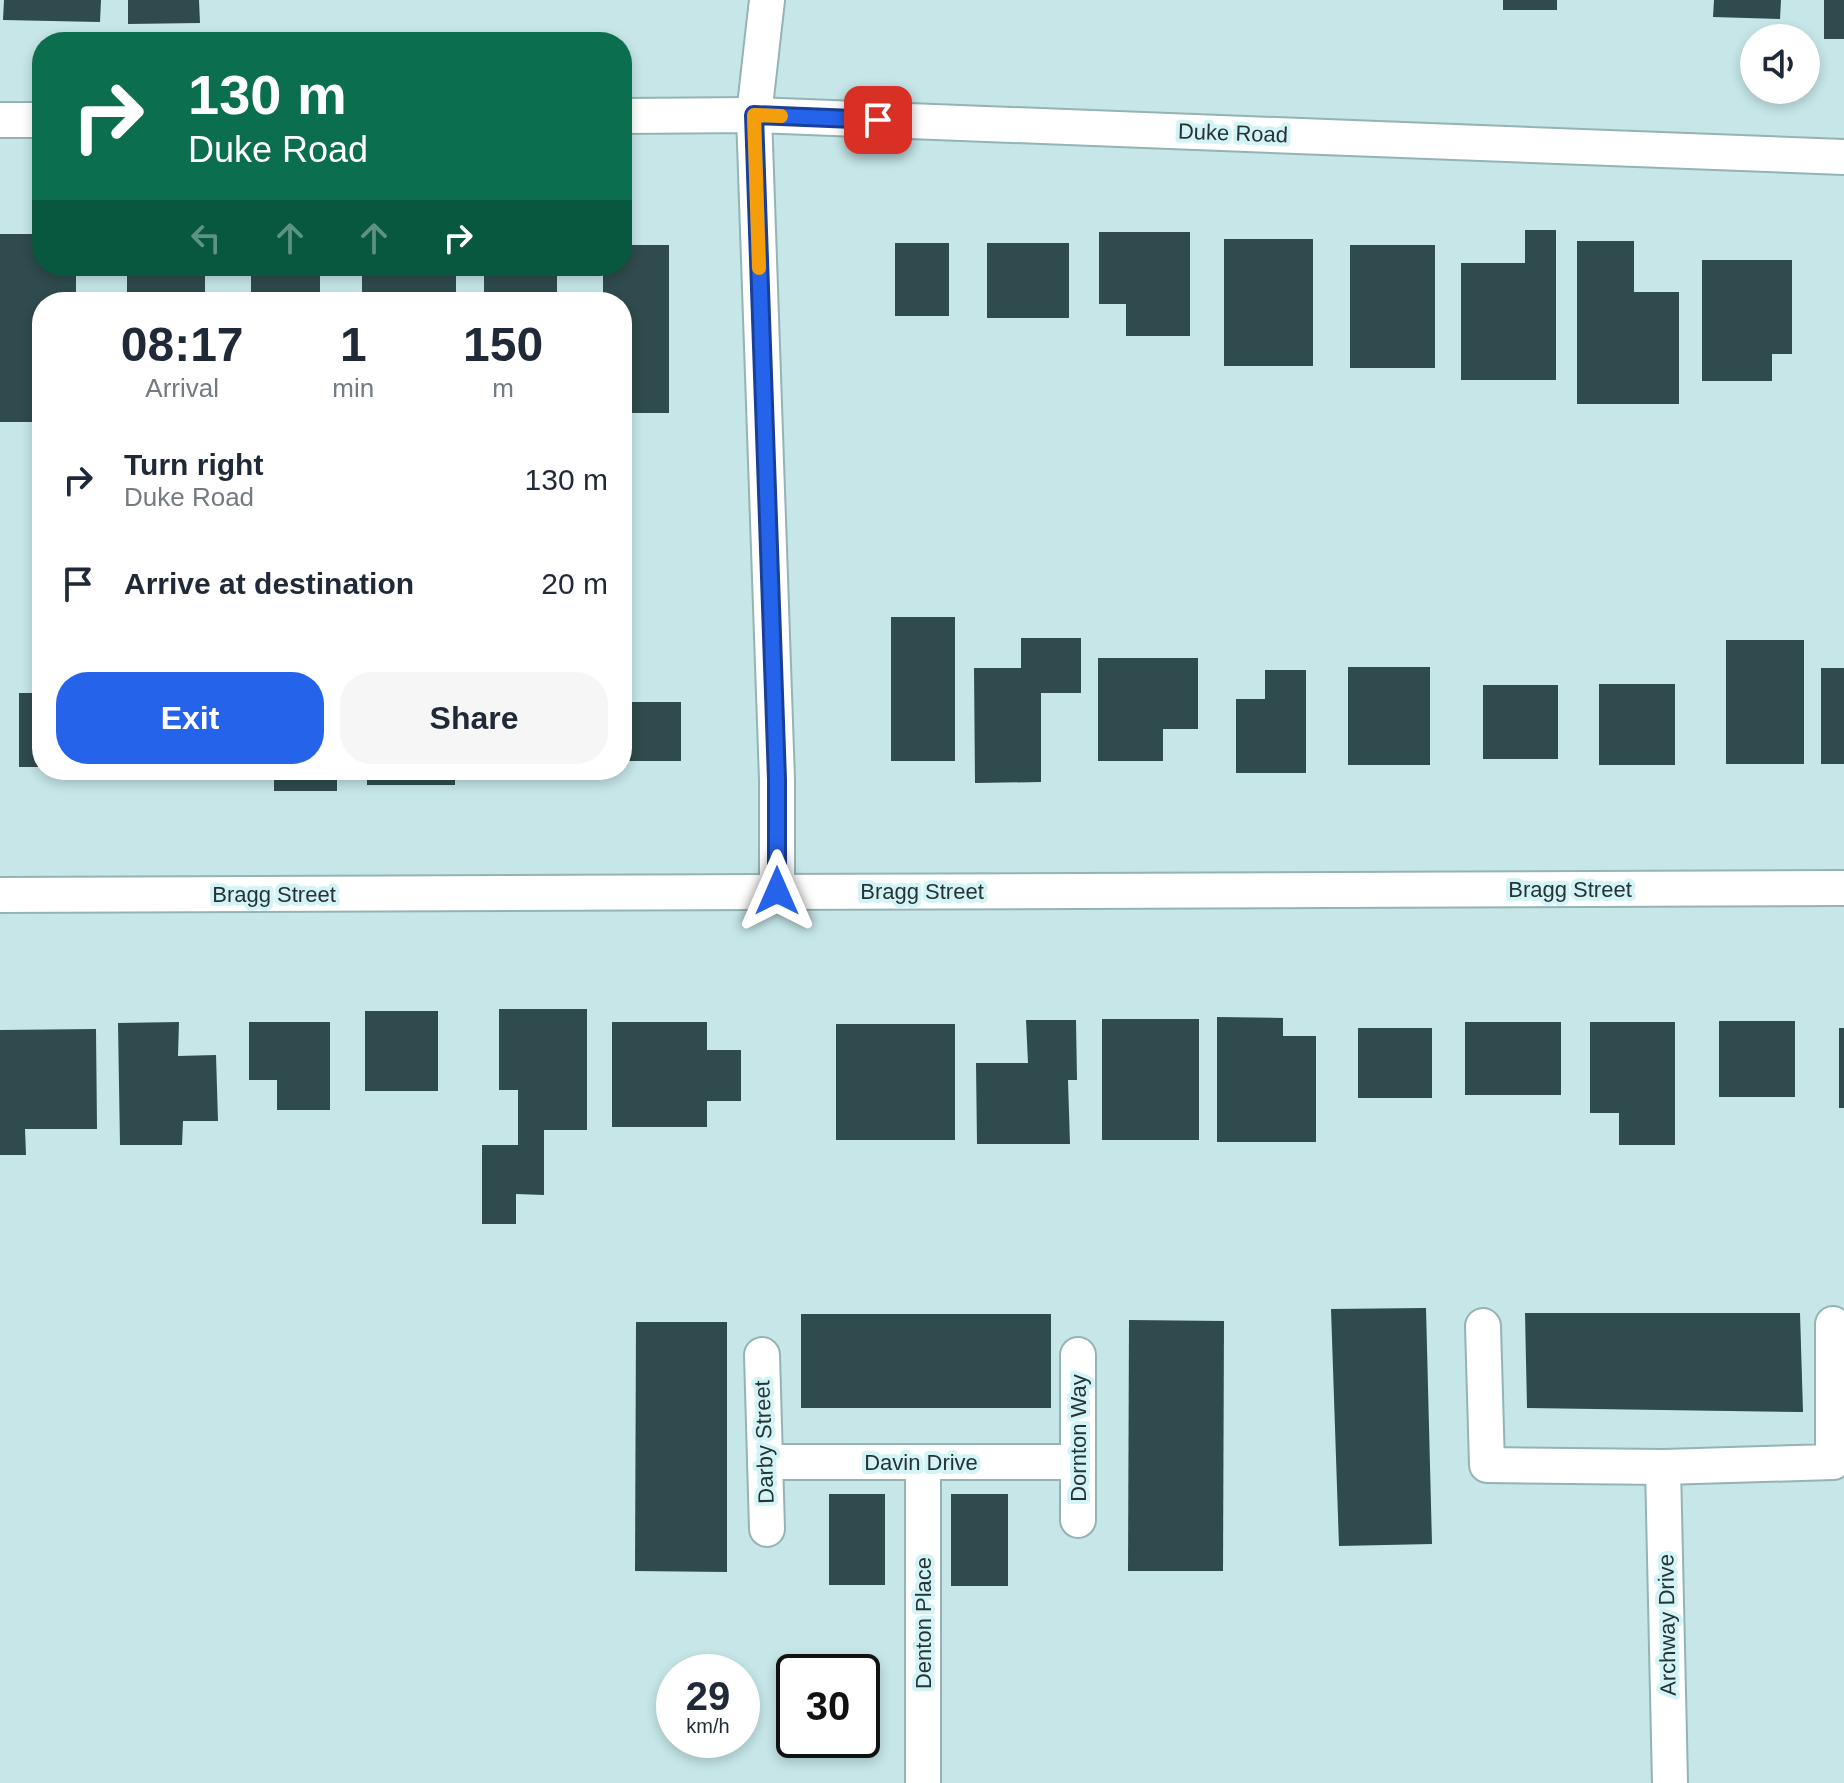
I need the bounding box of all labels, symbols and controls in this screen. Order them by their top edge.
map controls [1740,24,1820,104]
button: sound [1740,24,1820,104]
text: 130 m [188,63,347,126]
icon: right [56,64,160,168]
pin [844,86,912,154]
icon: arrive [856,98,900,142]
street label: Duke Road [1178,119,1288,147]
text: Duke Road [188,129,368,170]
icon: left [184,216,228,260]
icon: ahead [268,216,312,260]
icon: ahead [352,216,396,260]
icon: right [436,216,480,260]
text: 08:17 [121,318,244,371]
text: 1 [340,318,367,371]
text: 150 [463,318,543,371]
text: Arrival [145,373,219,403]
text: min [332,373,374,403]
text: m [492,373,514,403]
text: Turn right [124,448,263,481]
icon: right [56,458,100,502]
text: 130 m [525,463,608,496]
text: Duke Road [124,482,254,512]
icon: arrive [56,562,100,606]
text: Arrive at destination [124,567,414,600]
text: 20 m [541,567,608,600]
button: Exit [56,672,324,764]
button: Share [340,672,608,764]
position arrow [735,849,819,933]
street label: Bragg Street [1508,877,1632,902]
street label: Bragg Street [860,879,984,904]
street label: Bragg Street [212,882,336,907]
street label: Dornton Way [1066,1374,1091,1502]
street label: Darby Street [749,1380,779,1504]
street label: Davin Drive [864,1450,978,1475]
street label: Archway Drive [1653,1554,1681,1696]
street label: Denton Place [911,1557,936,1689]
speed limit sign: 30 [776,1654,880,1758]
text: 29 [686,1674,730,1718]
text: km/h [686,1715,730,1737]

